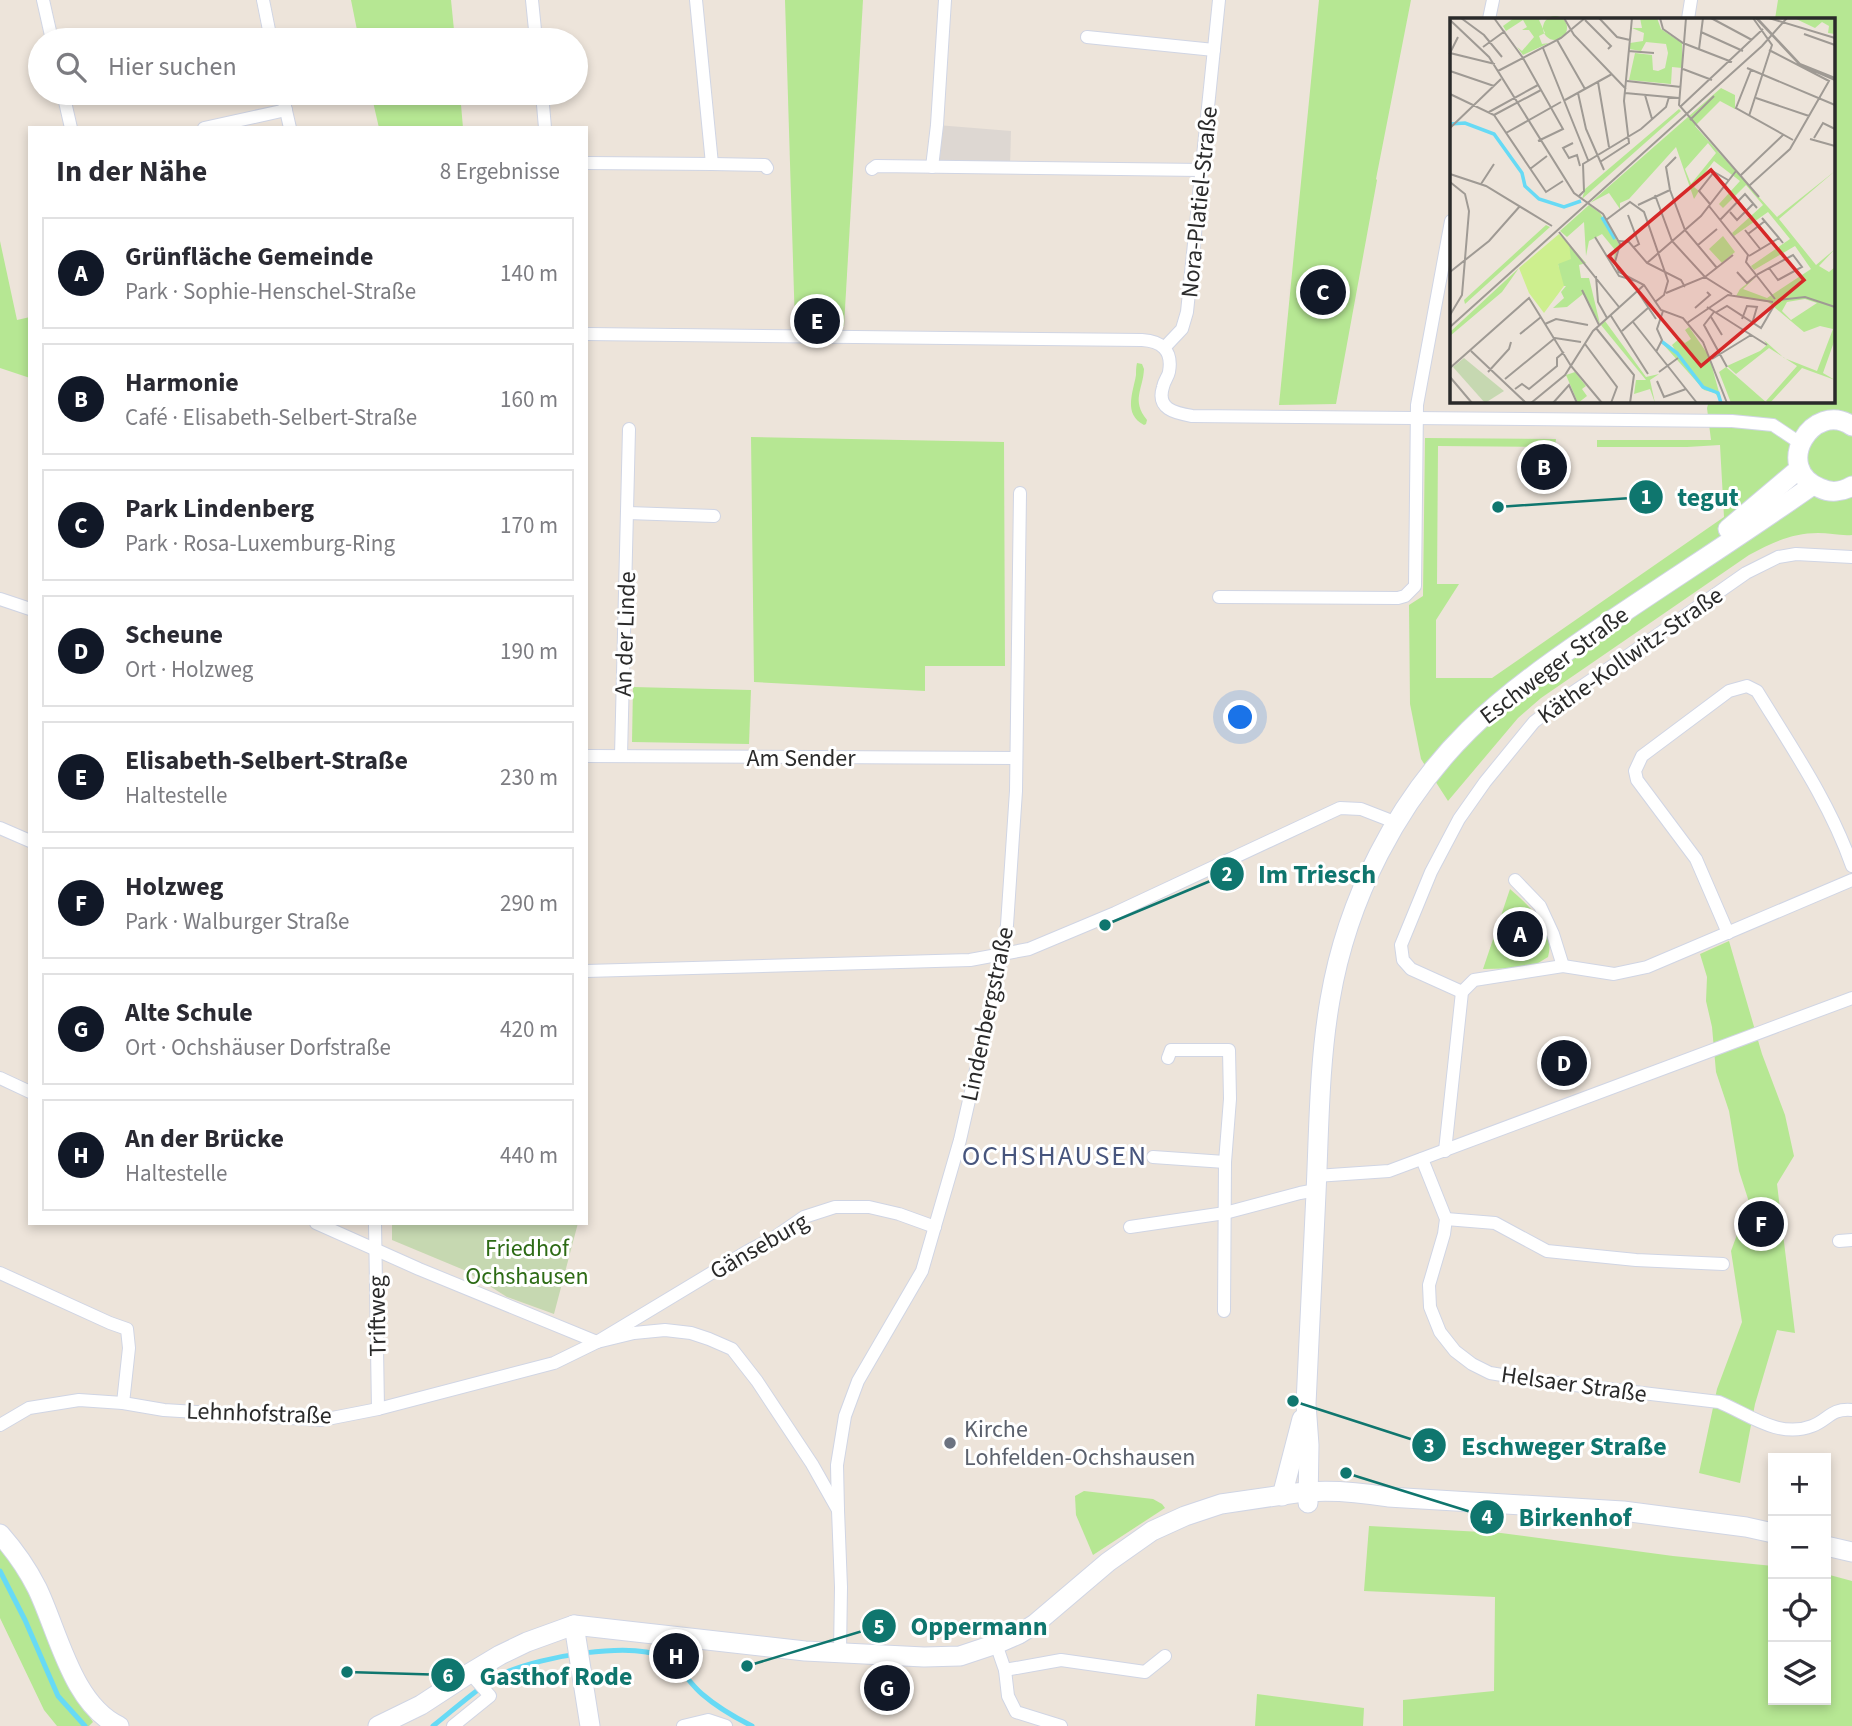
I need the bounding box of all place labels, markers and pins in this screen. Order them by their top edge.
pin: C [1300,266,1346,318]
pin: E [794,295,840,347]
pin: B [1521,441,1567,493]
callout: tegut [1629,473,1753,520]
callout: Im Triesch [1209,850,1390,897]
pin: A [1497,908,1543,960]
pin: D [1541,1037,1587,1089]
pin: F [1738,1198,1784,1250]
place label: Kirche Lohfelden-Ochshausen [964,1412,1195,1475]
callout: Eschweger Straße [1412,1422,1680,1469]
marker: Kirche Lohfelden-Ochshausen [942,1435,958,1451]
callout: Birkenhof [1470,1493,1646,1540]
callout: Oppermann [861,1603,1061,1650]
pin: H [653,1630,699,1682]
callout: Gasthof Rode [431,1652,647,1699]
pin: G [864,1662,910,1714]

